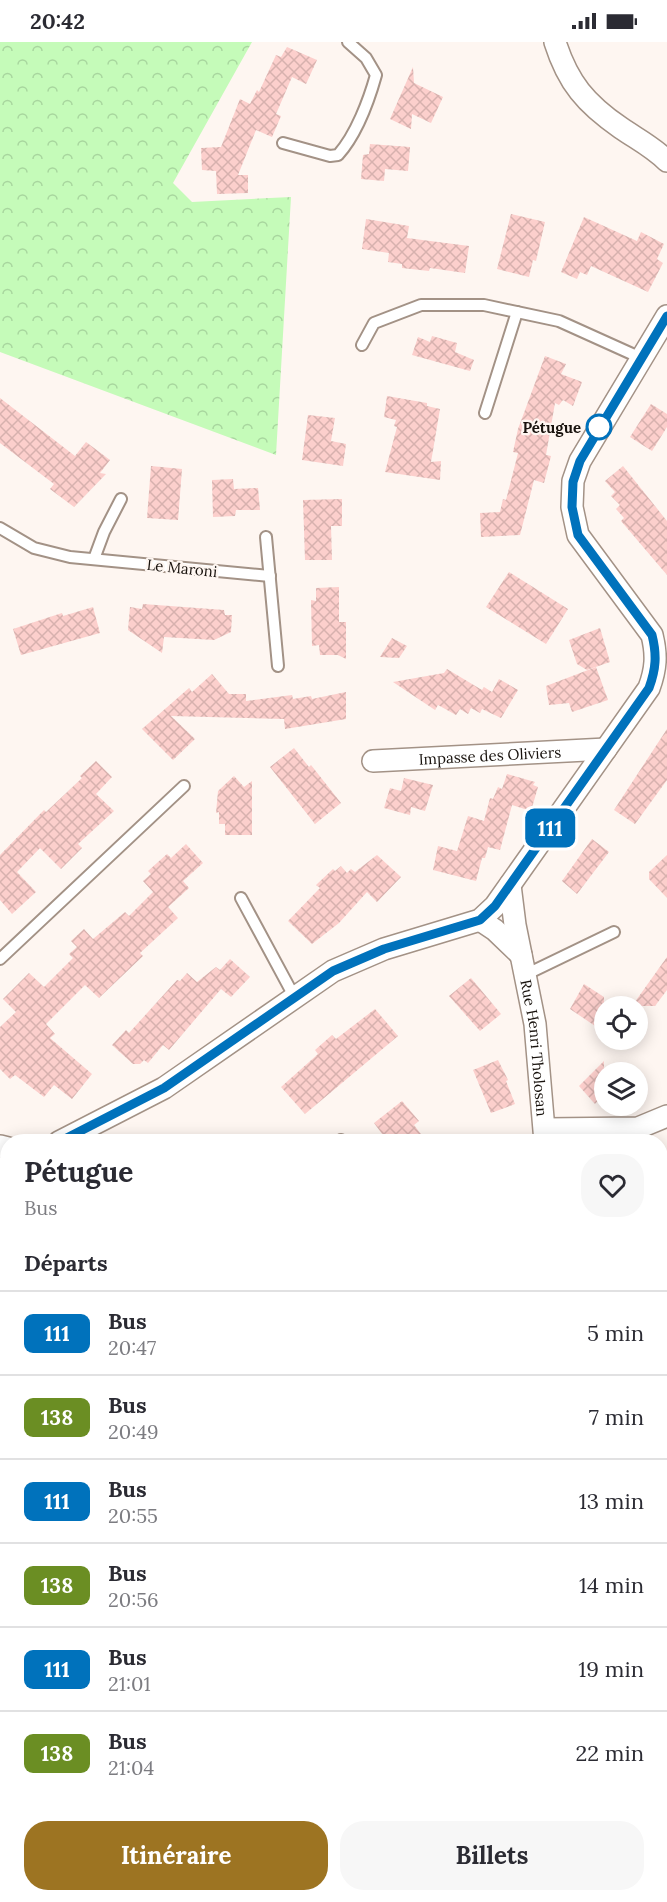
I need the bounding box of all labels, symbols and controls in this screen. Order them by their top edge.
text: 20:42 [30,7,85,35]
marker: Pétugue [586,414,612,440]
place label: Pétugue [522,418,581,437]
street label: Le Maroni [146,555,218,581]
street label: Impasse des Oliviers [418,742,562,768]
line badge: 111 [516,808,584,848]
text: 111 [537,815,563,842]
street label: Rue Henri Tholosan [517,978,552,1117]
map controls [594,996,648,1116]
button: locate [594,996,648,1050]
button: layers [594,1062,648,1116]
text: Pétugue [24,1154,133,1190]
button: heart [581,1154,644,1217]
text: Bus [24,1195,58,1220]
text: Départs [24,1249,108,1277]
text: Bus [108,1307,147,1335]
text: 5 min [587,1319,644,1347]
text: 111 [44,1320,70,1347]
text: 20:47 [108,1335,156,1360]
text: Bus [108,1391,147,1419]
text: 7 min [589,1403,644,1431]
text: 138 [41,1404,73,1431]
text: 20:49 [108,1419,159,1444]
text: Bus [108,1475,147,1503]
text: 13 min [579,1487,644,1515]
text: 111 [44,1488,70,1515]
text: 20:55 [108,1503,158,1528]
text: Bus [108,1559,147,1587]
text: 14 min [579,1571,644,1599]
text: 138 [41,1572,73,1599]
text: 20:56 [108,1587,159,1612]
text: Bus [108,1643,147,1671]
text: 19 min [578,1655,644,1683]
text: 111 [44,1656,70,1683]
text: 21:01 [108,1671,151,1696]
text: Bus [108,1727,147,1755]
text: 22 min [575,1739,644,1767]
text: 138 [41,1740,73,1767]
text: 21:04 [108,1755,154,1780]
button: Itinéraire [24,1821,328,1890]
button: Billets [340,1821,644,1890]

